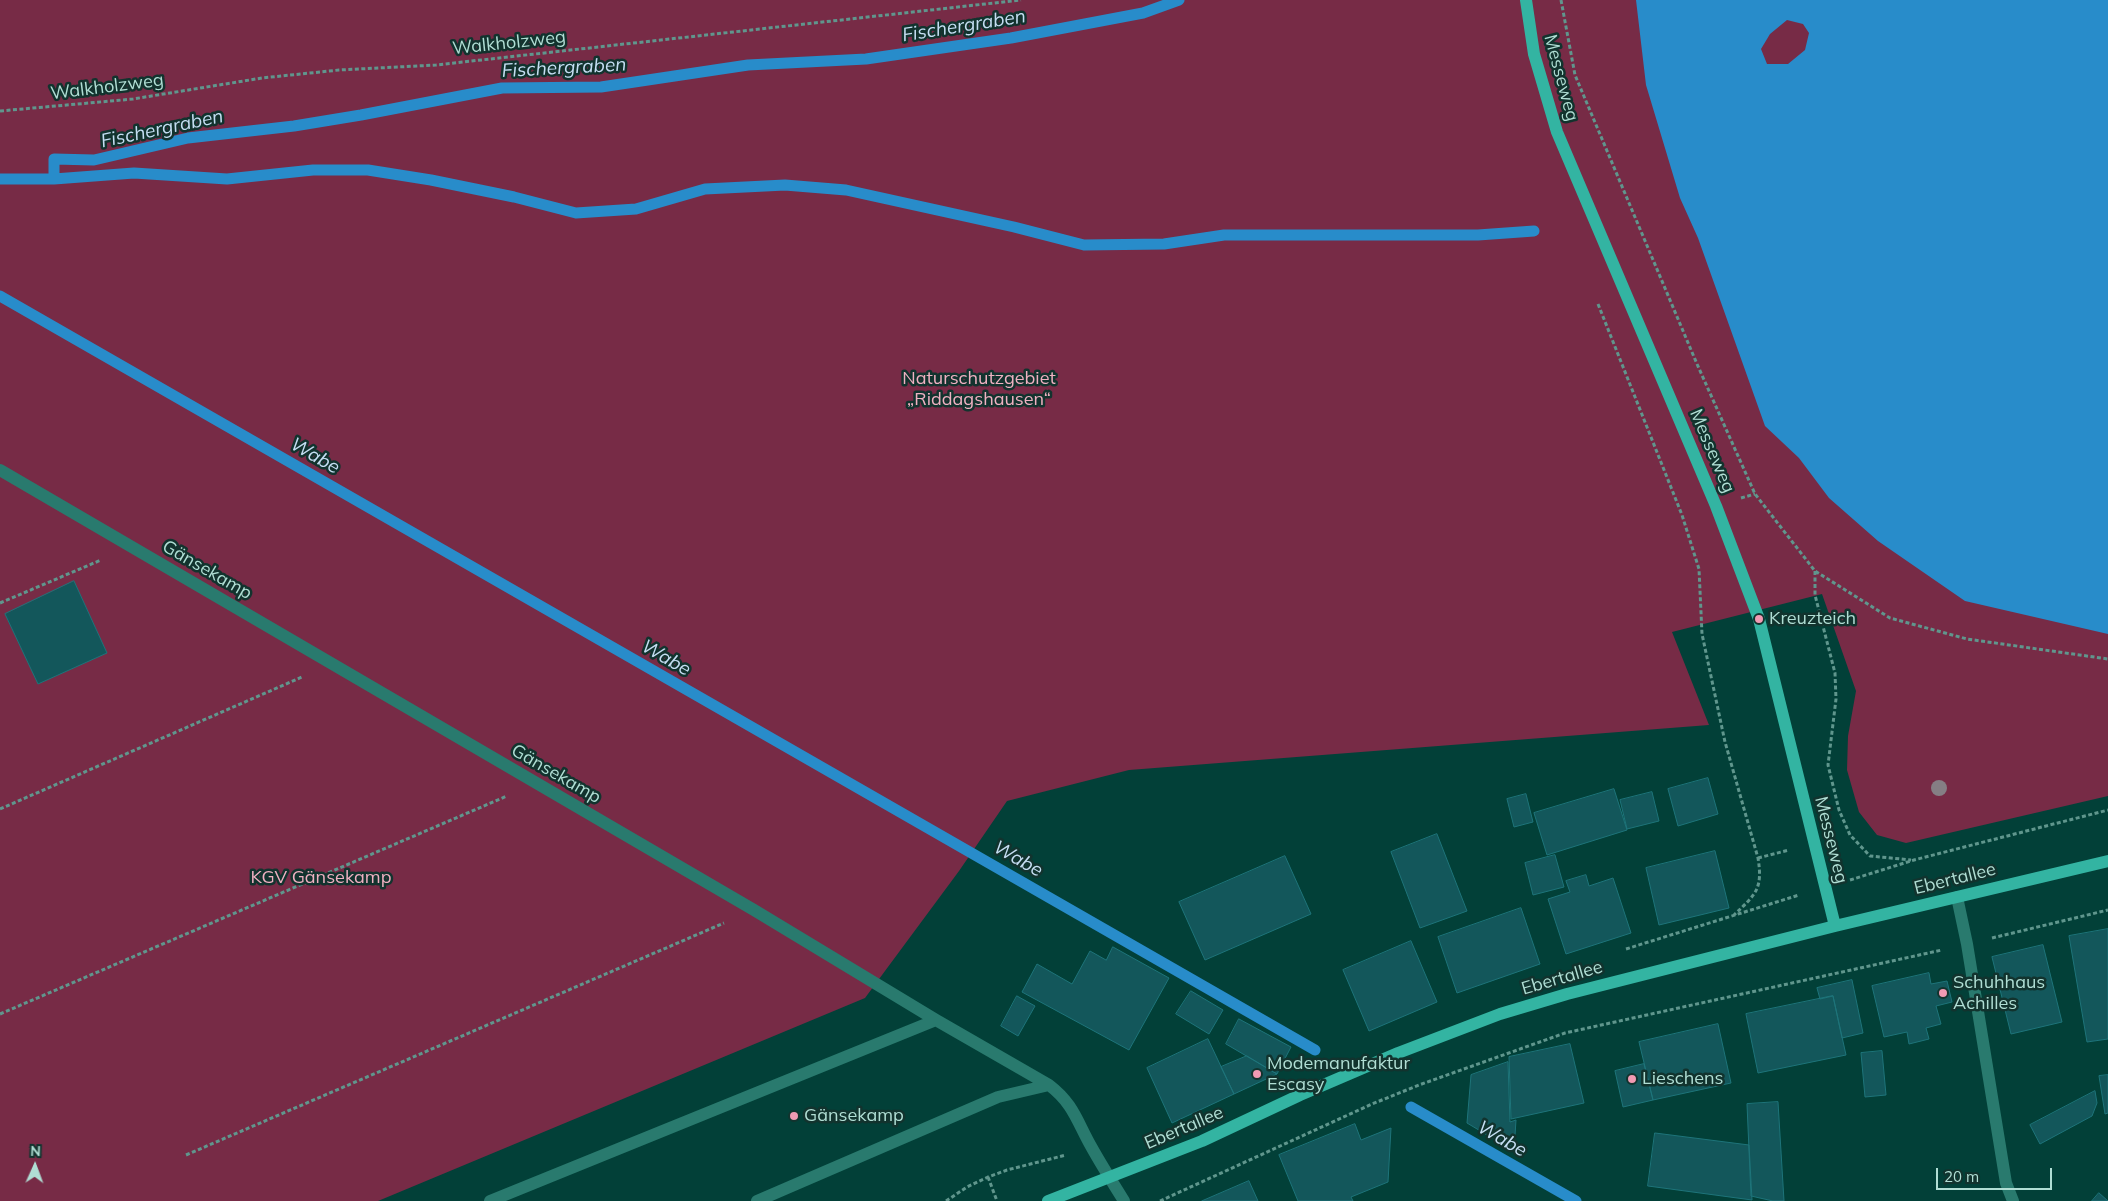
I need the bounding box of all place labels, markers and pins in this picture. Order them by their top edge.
place label: Kreuzteich [1769,608,1856,630]
marker: Kreuzteich [1753,613,1765,625]
place label: Schuhhaus Achilles [1953,972,2045,1014]
marker: Schuhhaus Achilles [1937,987,1949,999]
place label: Modemanufaktur Escasy [1267,1053,1410,1096]
marker: Modemanufaktur Escasy [1251,1068,1263,1080]
place label: Lieschens [1642,1068,1724,1090]
marker: Lieschens [1626,1073,1638,1085]
place label: Gänsekamp [804,1105,904,1127]
marker: Gänsekamp [788,1110,800,1122]

